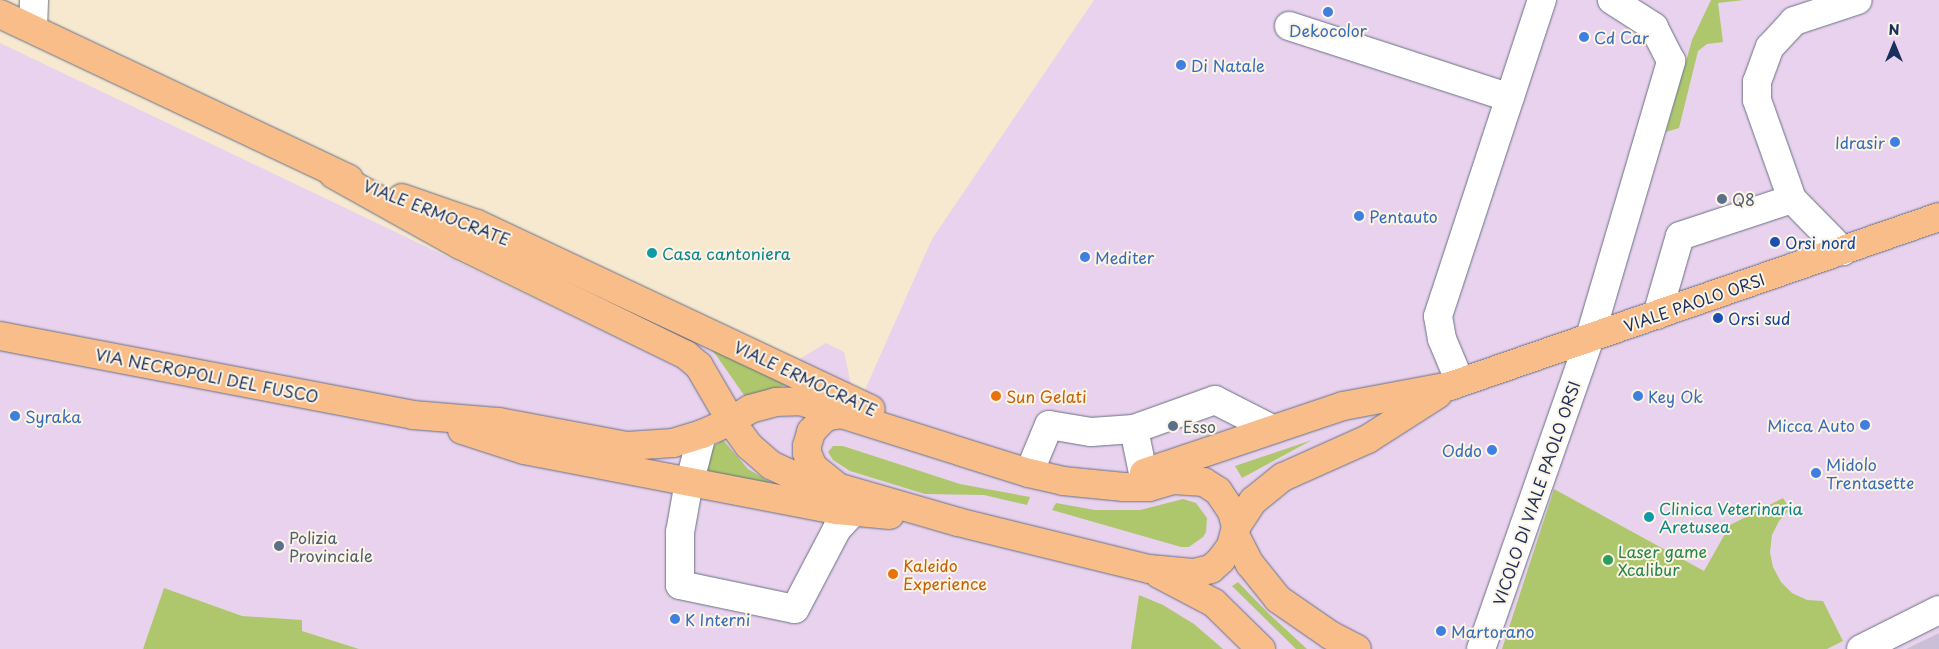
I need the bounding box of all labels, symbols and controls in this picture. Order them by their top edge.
marker: Dekocolor [1322,6,1334,18]
text: N [1888,19,1900,40]
place label: Dekocolor [1289,20,1367,40]
north arrow [1869,20,1919,70]
place label: Cd Car [1594,27,1650,47]
marker: Cd Car [1578,31,1590,43]
place label: Di Natale [1191,55,1266,75]
marker: Di Natale [1175,59,1187,71]
place label: Idrasir [1835,132,1885,152]
marker: Idrasir [1889,136,1901,148]
street label: VIALE ERMOCRATE [360,175,514,249]
place label: Q8 [1732,189,1755,209]
marker: Q8 [1716,193,1728,205]
place label: Pentauto [1369,206,1438,226]
marker: Pentauto [1353,210,1365,222]
place label: Orsi nord [1785,232,1857,252]
marker: Orsi nord [1769,236,1781,248]
place label: Casa cantoniera [662,243,790,263]
marker: Casa cantoniera [646,247,658,259]
place label: Mediter [1095,247,1154,267]
marker: Mediter [1079,251,1091,263]
street label: VIALE PAOLO ORSI [1620,268,1768,336]
place label: Orsi sud [1728,308,1791,328]
marker: Orsi sud [1712,312,1724,324]
street label: VIALE ERMOCRATE [731,336,881,420]
street label: VIA NECROPOLI DEL FUSCO [95,344,319,406]
street label: VICOLO DI VIALE PAOLO ORSI [1488,377,1584,609]
place label: Sun Gelati [1006,386,1086,406]
place label: Key Ok [1648,386,1704,406]
marker: Sun Gelati [990,390,1002,402]
marker: Key Ok [1632,390,1644,402]
place label: Syraka [25,406,81,426]
marker: Syraka [9,410,21,422]
place label: Micca Auto [1766,415,1855,435]
place label: Esso [1183,416,1216,436]
marker: Micca Auto [1859,419,1871,431]
marker: Esso [1167,420,1179,432]
place label: Oddo [1442,440,1482,460]
marker: Oddo [1486,444,1498,456]
place label: Midolo Trentasette [1826,454,1914,492]
marker: Midolo Trentasette [1810,467,1822,479]
place label: Clinica Veterinaria Aretusea [1659,498,1802,536]
marker: Clinica Veterinaria Aretusea [1643,511,1655,523]
place label: Polizia Provinciale [289,527,373,565]
marker: Polizia Provinciale [273,540,285,552]
place label: Laser game Xcalibur [1618,541,1707,579]
marker: Laser game Xcalibur [1602,554,1614,566]
place label: Kaleido Experience [903,555,987,593]
marker: Kaleido Experience [887,568,899,580]
place label: K Interni [685,609,753,629]
marker: K Interni [669,613,681,625]
place label: Martorano [1451,621,1534,641]
marker: Martorano [1435,625,1447,637]

